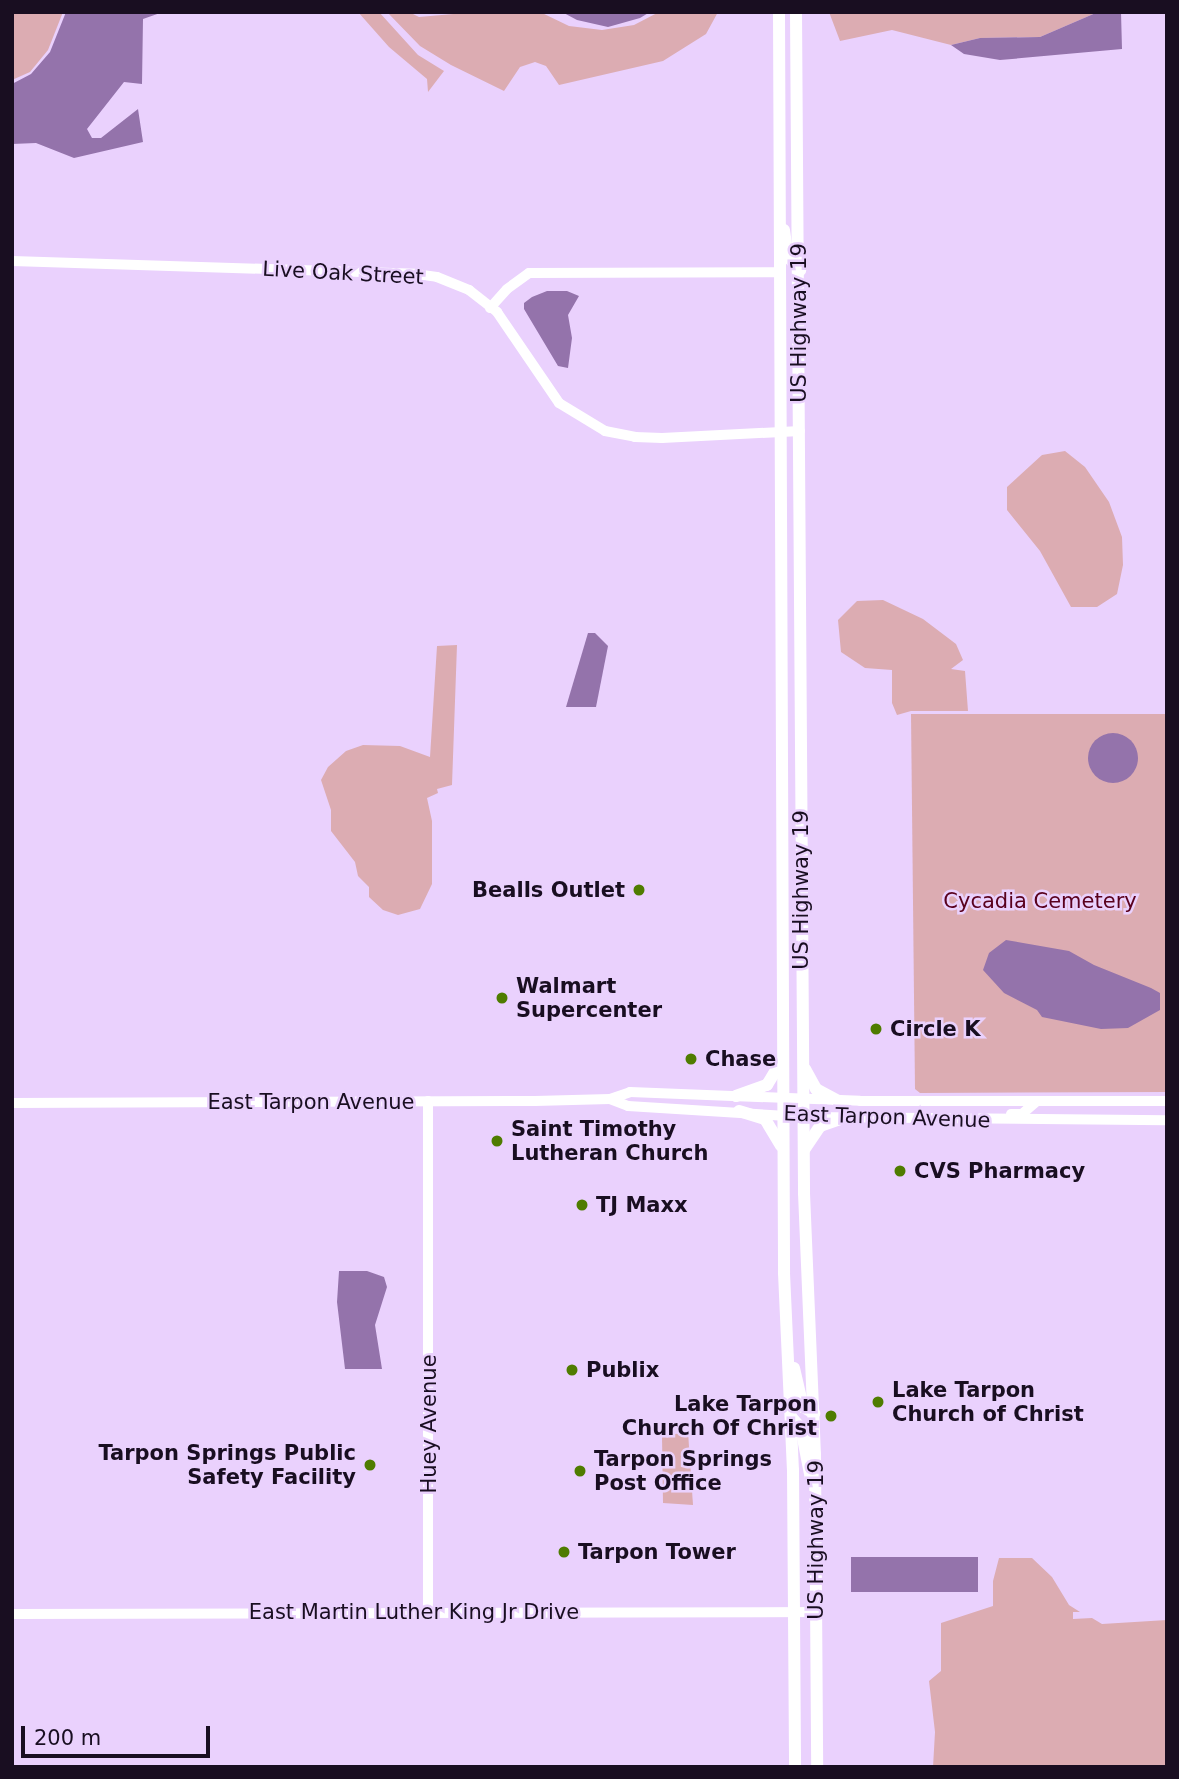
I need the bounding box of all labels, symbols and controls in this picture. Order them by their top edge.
street label: US Highway 19 [786,243,812,403]
street label: Live Oak Street [262,256,424,290]
street label: US Highway 19 [788,810,814,970]
place label: Bealls Outlet [472,877,625,903]
marker: Bealls Outlet [631,882,647,898]
park label: Cycadia Cemetery [943,888,1137,914]
place label: Walmart Supercenter [516,973,662,1023]
marker: Walmart Supercenter [494,990,510,1006]
place label: Circle K [890,1016,980,1042]
marker: Circle K [868,1021,884,1037]
place label: Chase [705,1046,776,1072]
marker: Chase [683,1051,699,1067]
street label: East Tarpon Avenue [207,1089,415,1115]
street label: East Tarpon Avenue [783,1101,991,1133]
place label: Saint Timothy Lutheran Church [511,1116,708,1166]
marker: Saint Timothy Lutheran Church [489,1133,505,1149]
place label: CVS Pharmacy [914,1158,1085,1184]
marker: CVS Pharmacy [892,1163,908,1179]
place label: TJ Maxx [596,1192,688,1218]
marker: TJ Maxx [574,1197,590,1213]
street label: Huey Avenue [416,1354,442,1494]
place label: Publix [586,1357,659,1383]
marker: Publix [564,1362,580,1378]
place label: Lake Tarpon Church of Christ [892,1377,1084,1427]
place label: Lake Tarpon Church Of Christ [622,1391,817,1441]
marker: Lake Tarpon Church of Christ [870,1394,886,1410]
marker: Lake Tarpon Church Of Christ [823,1408,839,1424]
place label: Tarpon Springs Public Safety Facility [98,1440,356,1490]
place label: Tarpon Springs Post Office [594,1446,772,1496]
marker: Tarpon Springs Public Safety Facility [362,1457,378,1473]
street label: US Highway 19 [803,1460,829,1620]
marker: Tarpon Springs Post Office [572,1463,588,1479]
place label: Tarpon Tower [578,1539,736,1565]
marker: Tarpon Tower [556,1544,572,1560]
street label: East Martin Luther King Jr Drive [249,1599,579,1625]
scale bar [24,1712,214,1756]
text: 200 m [34,1726,101,1750]

